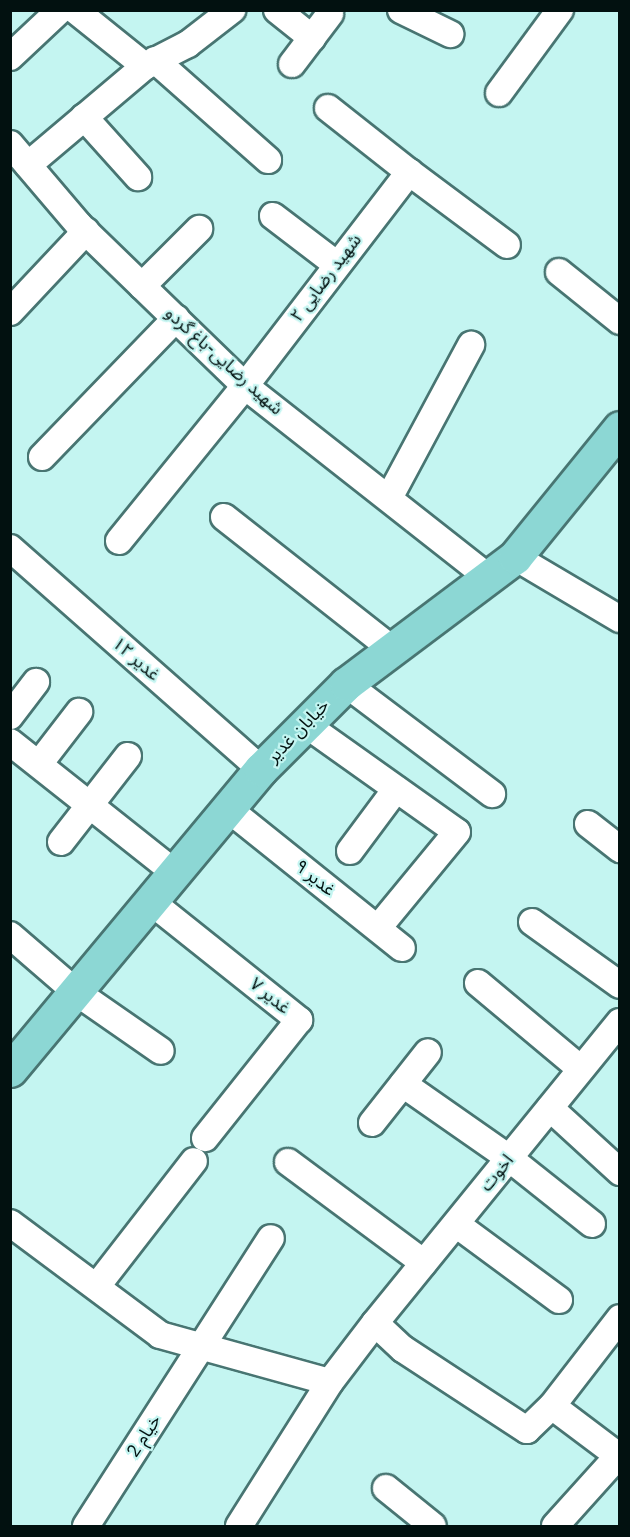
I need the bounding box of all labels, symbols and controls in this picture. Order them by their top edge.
street label: شهید رضایی ۲ [286,230,366,326]
street label: شهید رضایی-باغ گردو [161,302,287,420]
street label: غدیر ۱۲ [108,632,164,686]
street label: خیابان غدیر [262,695,334,767]
street label: غدیر ۹ [290,855,340,901]
street label: غدیر ۷ [245,973,295,1019]
street label: اخوت [476,1150,518,1196]
street label: 2 خیام [122,1411,166,1461]

